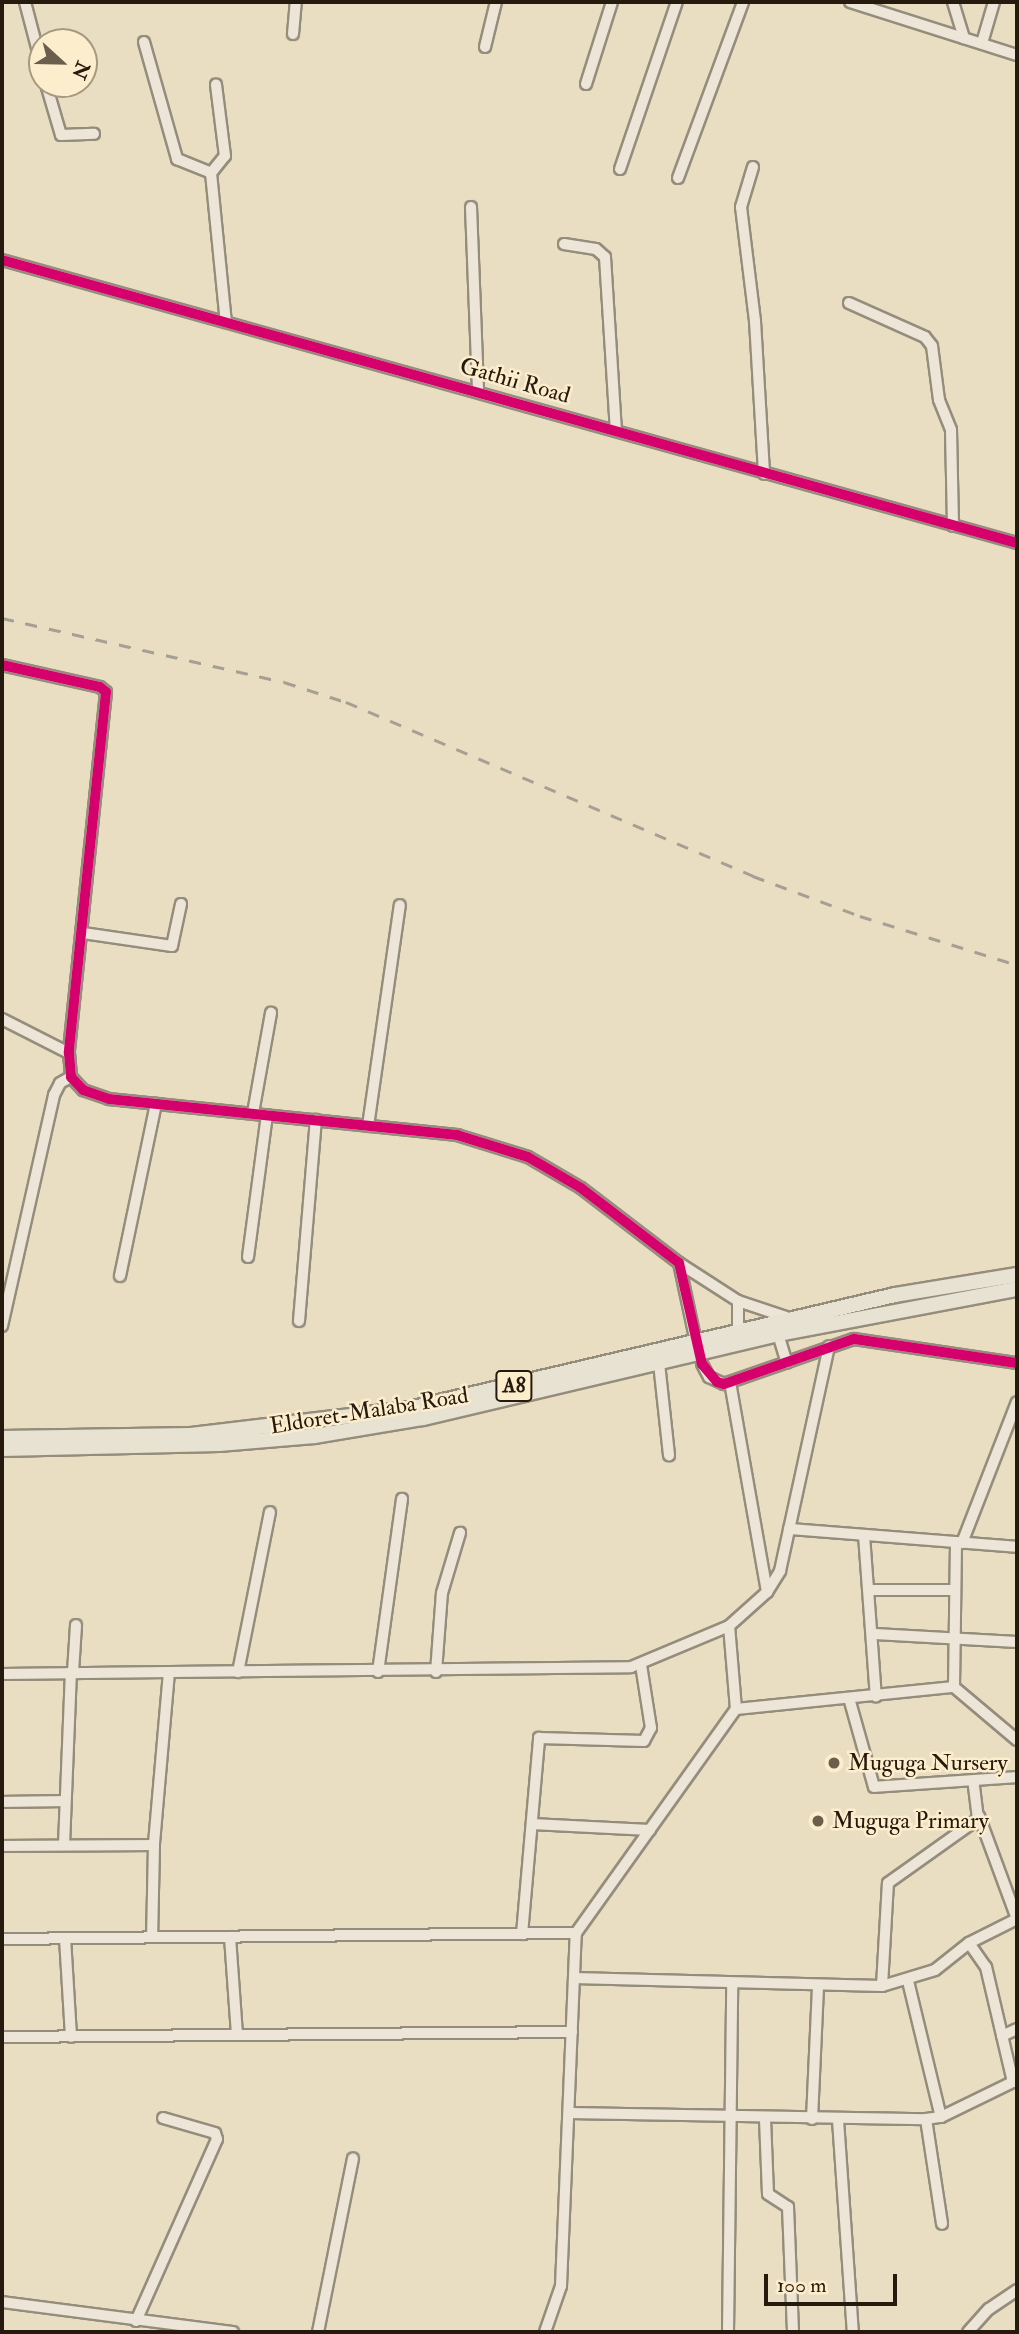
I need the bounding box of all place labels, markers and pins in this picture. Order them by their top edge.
place label: Muguga Nursery [848,1749,1008,1777]
marker: Muguga Nursery [826,1755,842,1771]
place label: Muguga Primary [832,1807,989,1835]
marker: Muguga Primary [810,1813,826,1829]

